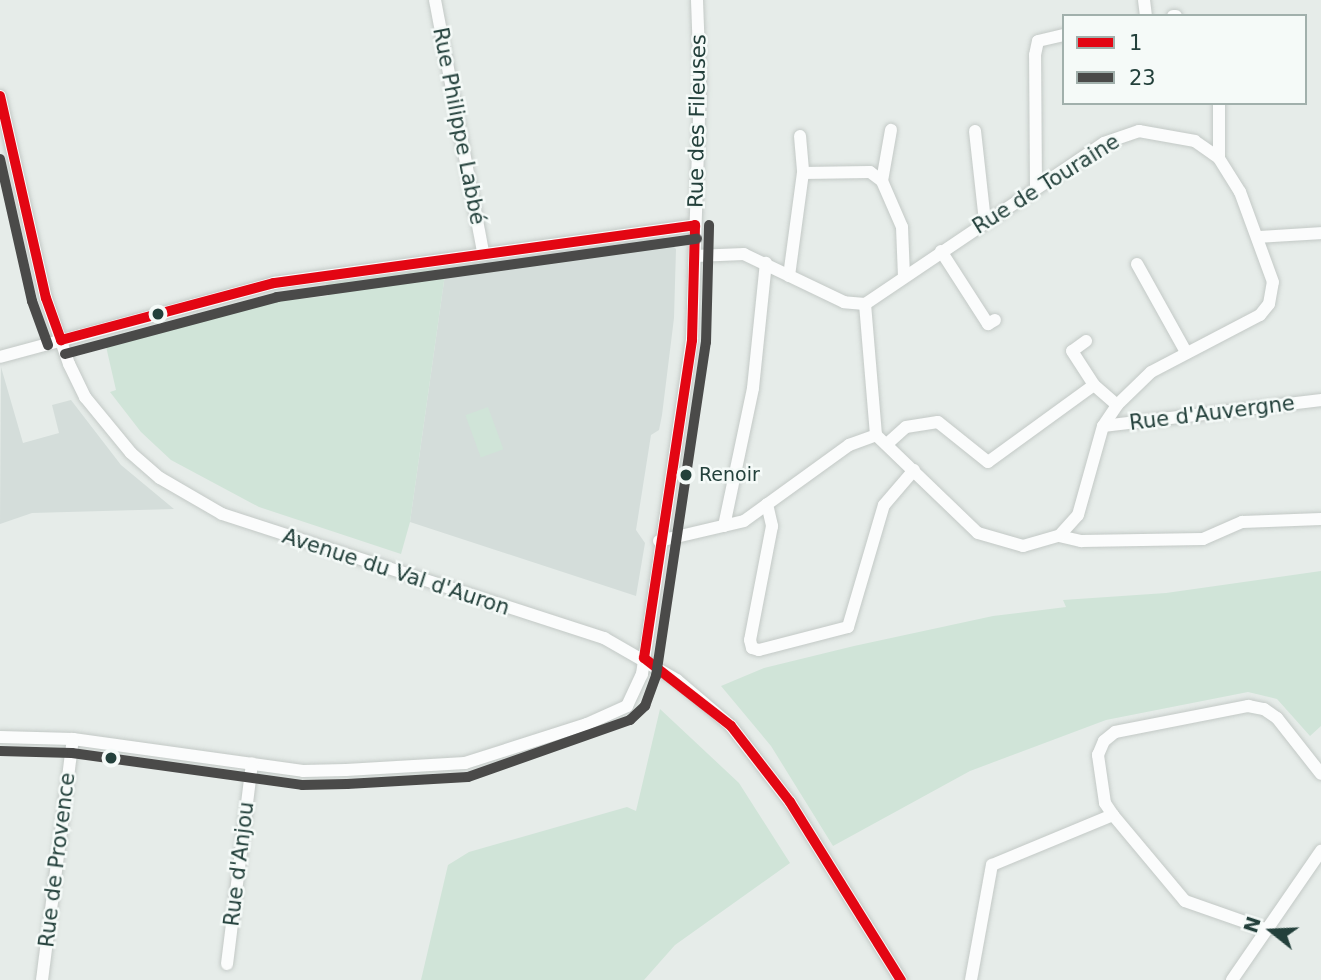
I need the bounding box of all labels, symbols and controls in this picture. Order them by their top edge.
legend [1062,14,1307,105]
street label: Rue Philippe Labbé [428,25,490,227]
text: 1 [1129,31,1142,55]
street label: Rue des Fileuses [683,34,711,208]
text: 23 [1129,66,1156,90]
street label: Rue de Touraine [968,129,1124,239]
unlabelled marker [151,307,165,321]
street label: Rue d'Auvergne [1128,390,1296,436]
place label: Renoir [699,464,760,486]
marker: Renoir [679,468,693,482]
street label: Avenue du Val d'Auron [279,523,513,621]
unlabelled marker [104,751,118,765]
street label: Rue de Provence [34,771,80,949]
street label: Rue d'Anjou [219,800,259,928]
north arrow [1237,896,1307,966]
text: N [1239,914,1265,935]

